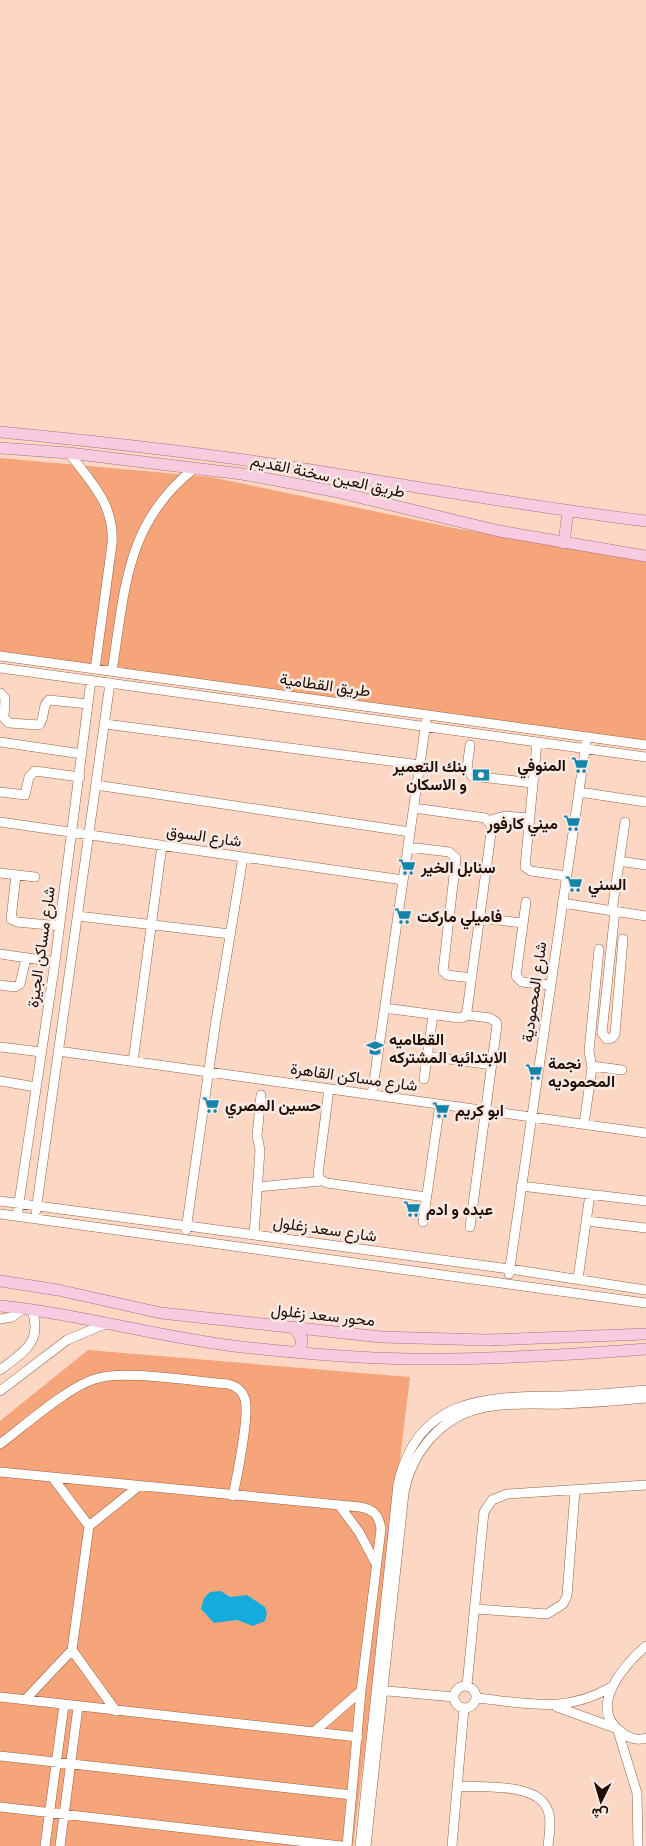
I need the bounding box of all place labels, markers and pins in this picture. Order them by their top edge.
supermarket icon: المنوفي [570,755,590,775]
place label: المنوفي [517,756,566,779]
place label: بنك التعمير و الاسكان [392,757,467,795]
bank icon: بنك التعمير و الاسكان [471,765,491,785]
supermarket icon: ميني كارفور [562,813,582,833]
place label: ميني كارفور [486,814,558,837]
supermarket icon: سنابل الخير [397,857,417,877]
place label: سنابل الخير [420,858,496,878]
supermarket icon: السني [564,874,584,894]
place label: السني [588,875,626,898]
supermarket icon: فاميلي ماركت [393,906,413,926]
place label: فاميلي ماركت [417,907,502,930]
place label: القطاميه الابتدائيه المشتركه [389,1030,507,1068]
school or university icon: القطاميه الابتدائيه المشتركه [365,1038,385,1058]
place label: نجمة المحموديه [548,1054,615,1092]
supermarket icon: نجمة المحموديه [524,1062,544,1082]
supermarket icon: حسين المصري [201,1095,221,1115]
place label: حسين المصري [225,1096,321,1119]
supermarket icon: ابو كريم [431,1100,451,1120]
place label: ابو كريم [455,1101,504,1121]
supermarket icon: عبده و ادم [402,1199,422,1219]
place label: عبده و ادم [426,1200,493,1220]

